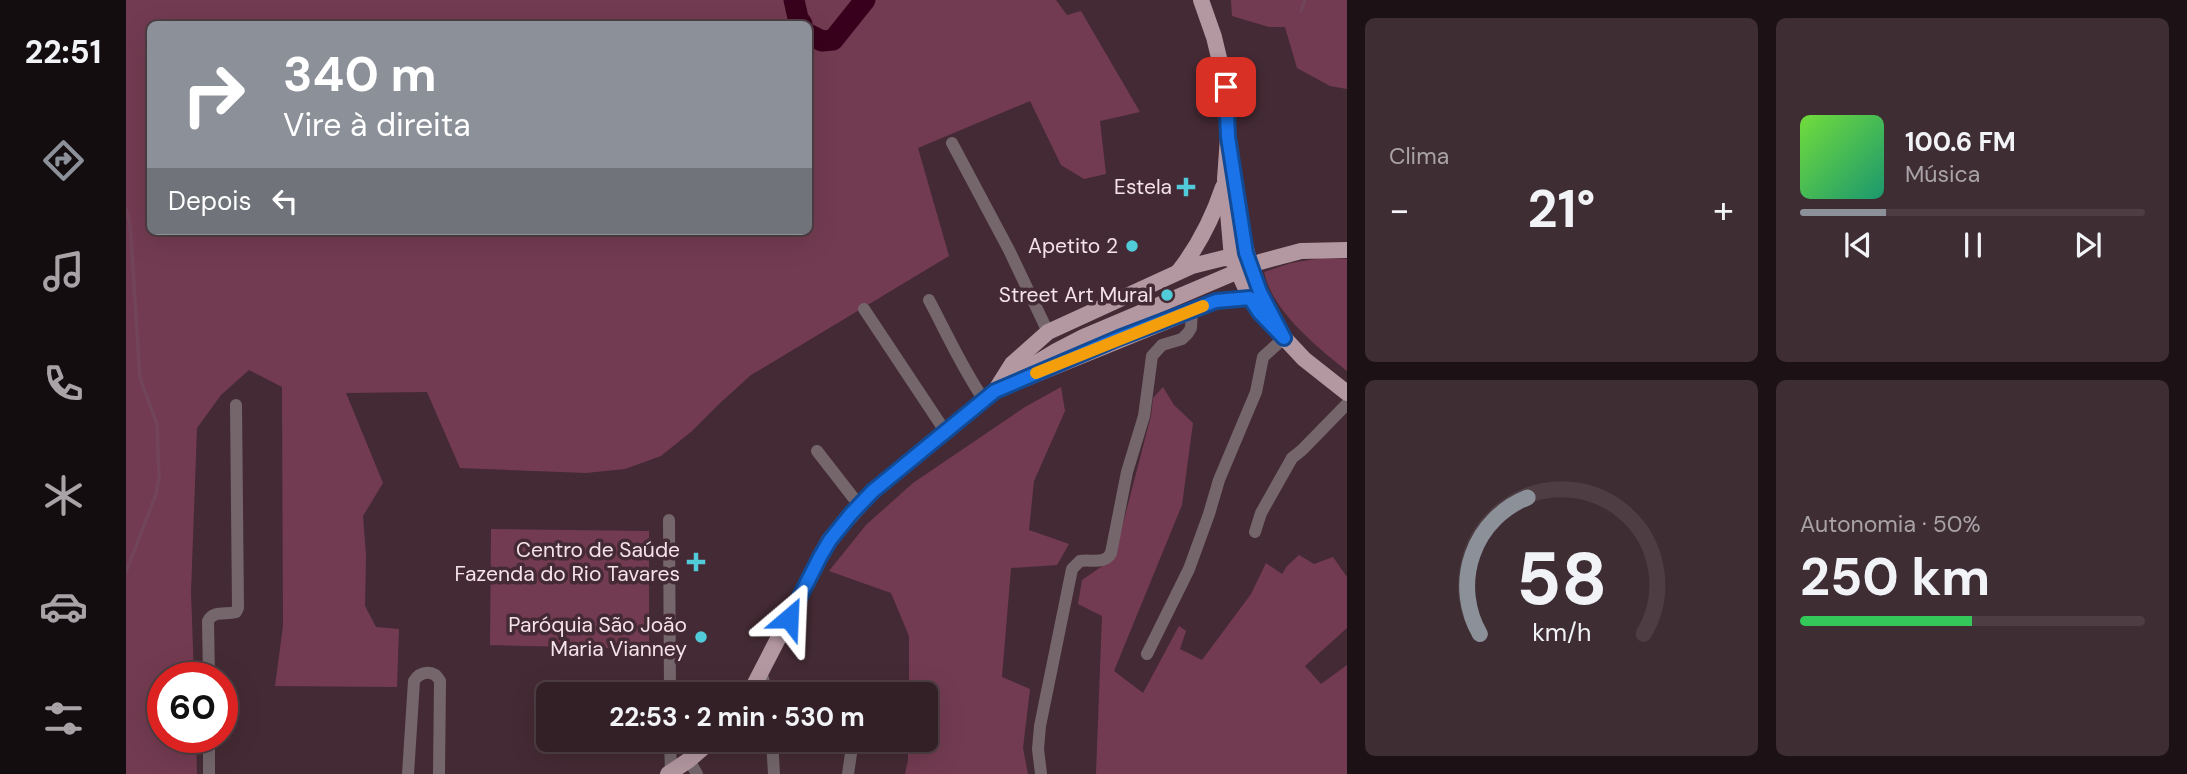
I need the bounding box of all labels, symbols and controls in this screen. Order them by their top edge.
text: 22:51 [25,31,101,73]
text: 340 m [283,42,437,106]
icon: right [168,49,259,140]
pin [1196,57,1256,117]
icon: arrive [1207,68,1245,106]
text: Vire à direita [283,104,471,146]
text: 100.6 FM [1905,125,2016,159]
icon: directions [39,136,88,185]
text: Clima [1389,141,1449,171]
text: Música [1905,159,1980,189]
place label: Estela [1114,173,1172,201]
text: 21° [1528,175,1595,243]
marker: Estela [1178,179,1194,195]
icon: left [266,182,304,220]
text: Depois [168,184,252,218]
text: − [1389,185,1410,235]
text: + [1713,185,1734,235]
icon: previous [1839,226,1877,264]
icon: pause [1954,226,1992,264]
icon: next [2069,226,2107,264]
place label: Apetito 2 [1028,232,1118,260]
marker: Apetito 2 [1124,238,1140,254]
icon: music [39,247,88,296]
place label: Street Art Mural [999,281,1153,309]
marker: Street Art Mural [1159,287,1175,303]
icon: phone [39,359,88,408]
icon: climate [39,471,88,520]
text: Autonomia · 50% [1800,509,1981,539]
text: 58 [1516,532,1607,627]
place label: Centro de Saúde Fazenda do Rio Tavares [454,536,680,588]
text: 250 km [1800,543,1990,611]
marker: Centro de Saúde Fazenda do Rio Tavares [686,552,706,572]
position arrow [752,581,826,655]
icon: car [39,582,88,631]
place label: Paróquia São João Maria Vianney [508,611,687,663]
text: km/h [1532,616,1591,649]
marker: Paróquia São João Maria Vianney [693,629,709,645]
speed limit sign: 60 [147,662,238,753]
icon: filters [39,694,88,743]
text: 22:53 · 2 min · 530 m [609,700,865,734]

